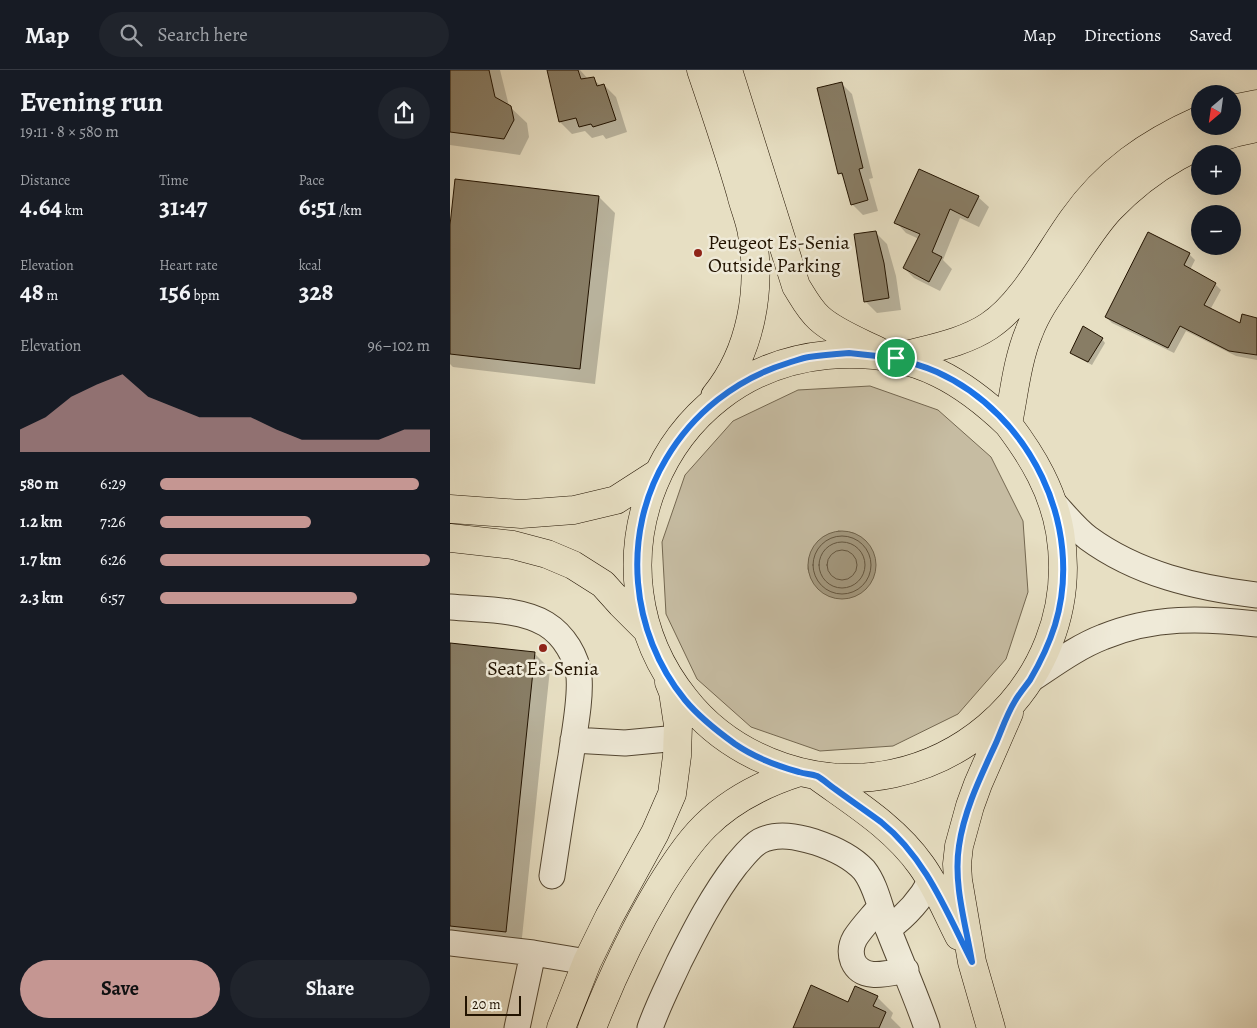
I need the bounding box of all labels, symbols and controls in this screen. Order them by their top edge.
search box [99,12,449,57]
text: Map [25,19,69,51]
icon: search [117,21,145,49]
text: Search here [157,22,248,48]
text: Map [1023,23,1056,47]
text: Directions [1084,23,1161,47]
text: Saved [1189,23,1232,47]
text: Evening run [20,83,163,121]
north arrow [1191,85,1241,135]
map controls [1191,85,1241,255]
button: share [378,87,430,139]
text: 19:11 · 8 × 580 m [20,121,119,143]
button: + [1191,145,1241,195]
text: Distance [20,171,70,190]
text: Time [159,171,188,190]
text: Pace [299,171,325,190]
text: 4.64 [20,190,62,224]
text: 31:47 [159,190,207,224]
text: 6:51 [299,190,336,224]
text: km [62,201,83,220]
text: /km [336,201,362,220]
button: − [1191,205,1241,255]
place label: Peugeot Es-Senia Outside Parking [708,229,851,279]
marker: Peugeot Es-Senia Outside Parking [692,247,704,259]
text: Elevation [20,256,74,275]
text: Heart rate [159,256,218,275]
text: kcal [299,256,321,275]
text: 48 [20,275,44,309]
text: 156 [159,275,191,309]
text: 328 [299,275,333,309]
text: m [44,286,58,305]
text: bpm [191,286,220,305]
text: Elevation [20,335,81,357]
text: 96–102 m [368,335,430,357]
pin [875,337,917,379]
icon: arrive [882,344,910,372]
text: 580 m [20,473,59,495]
text: 6:29 [100,473,126,495]
text: 1.2 km [20,511,62,533]
text: 7:26 [100,511,126,533]
text: 1.7 km [20,549,61,571]
text: 6:26 [100,549,126,571]
text: 2.3 km [20,587,63,609]
text: 6:57 [100,587,125,609]
marker: Seat Es-Senia [537,642,549,654]
place label: Seat Es-Senia [487,655,599,682]
button: Save [20,960,220,1018]
button: Share [230,960,430,1018]
scale bar [465,993,521,1016]
text: 20 m [472,995,501,1014]

